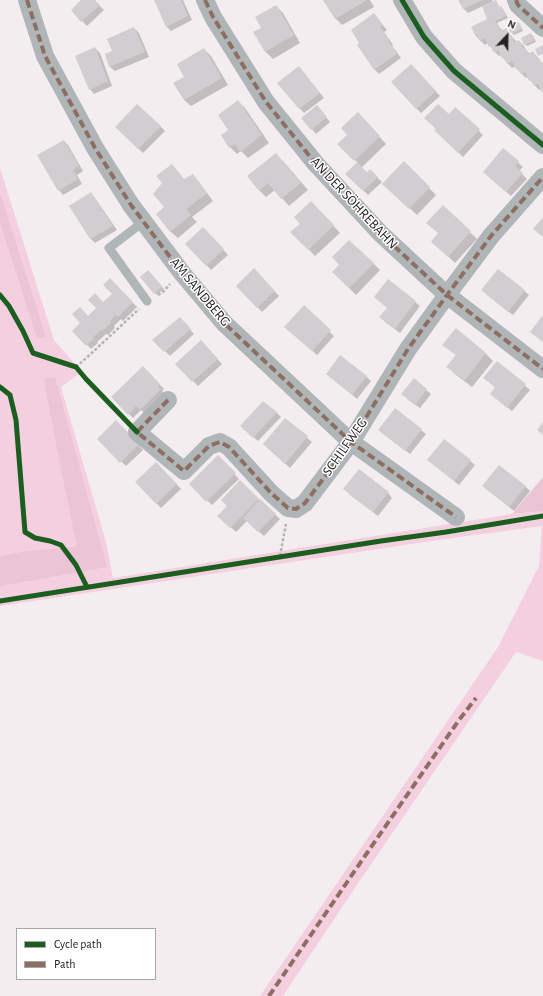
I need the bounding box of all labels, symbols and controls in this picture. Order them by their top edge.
north arrow [487,16,527,56]
text: N [506,18,517,31]
street label: AN DER SÖHREBAHN [307,153,401,253]
street label: AM SANDBERG [166,254,234,330]
street label: SCHILFWEG [319,415,371,479]
legend [16,928,156,980]
text: Cycle path [54,938,102,950]
text: Path [54,958,76,970]

